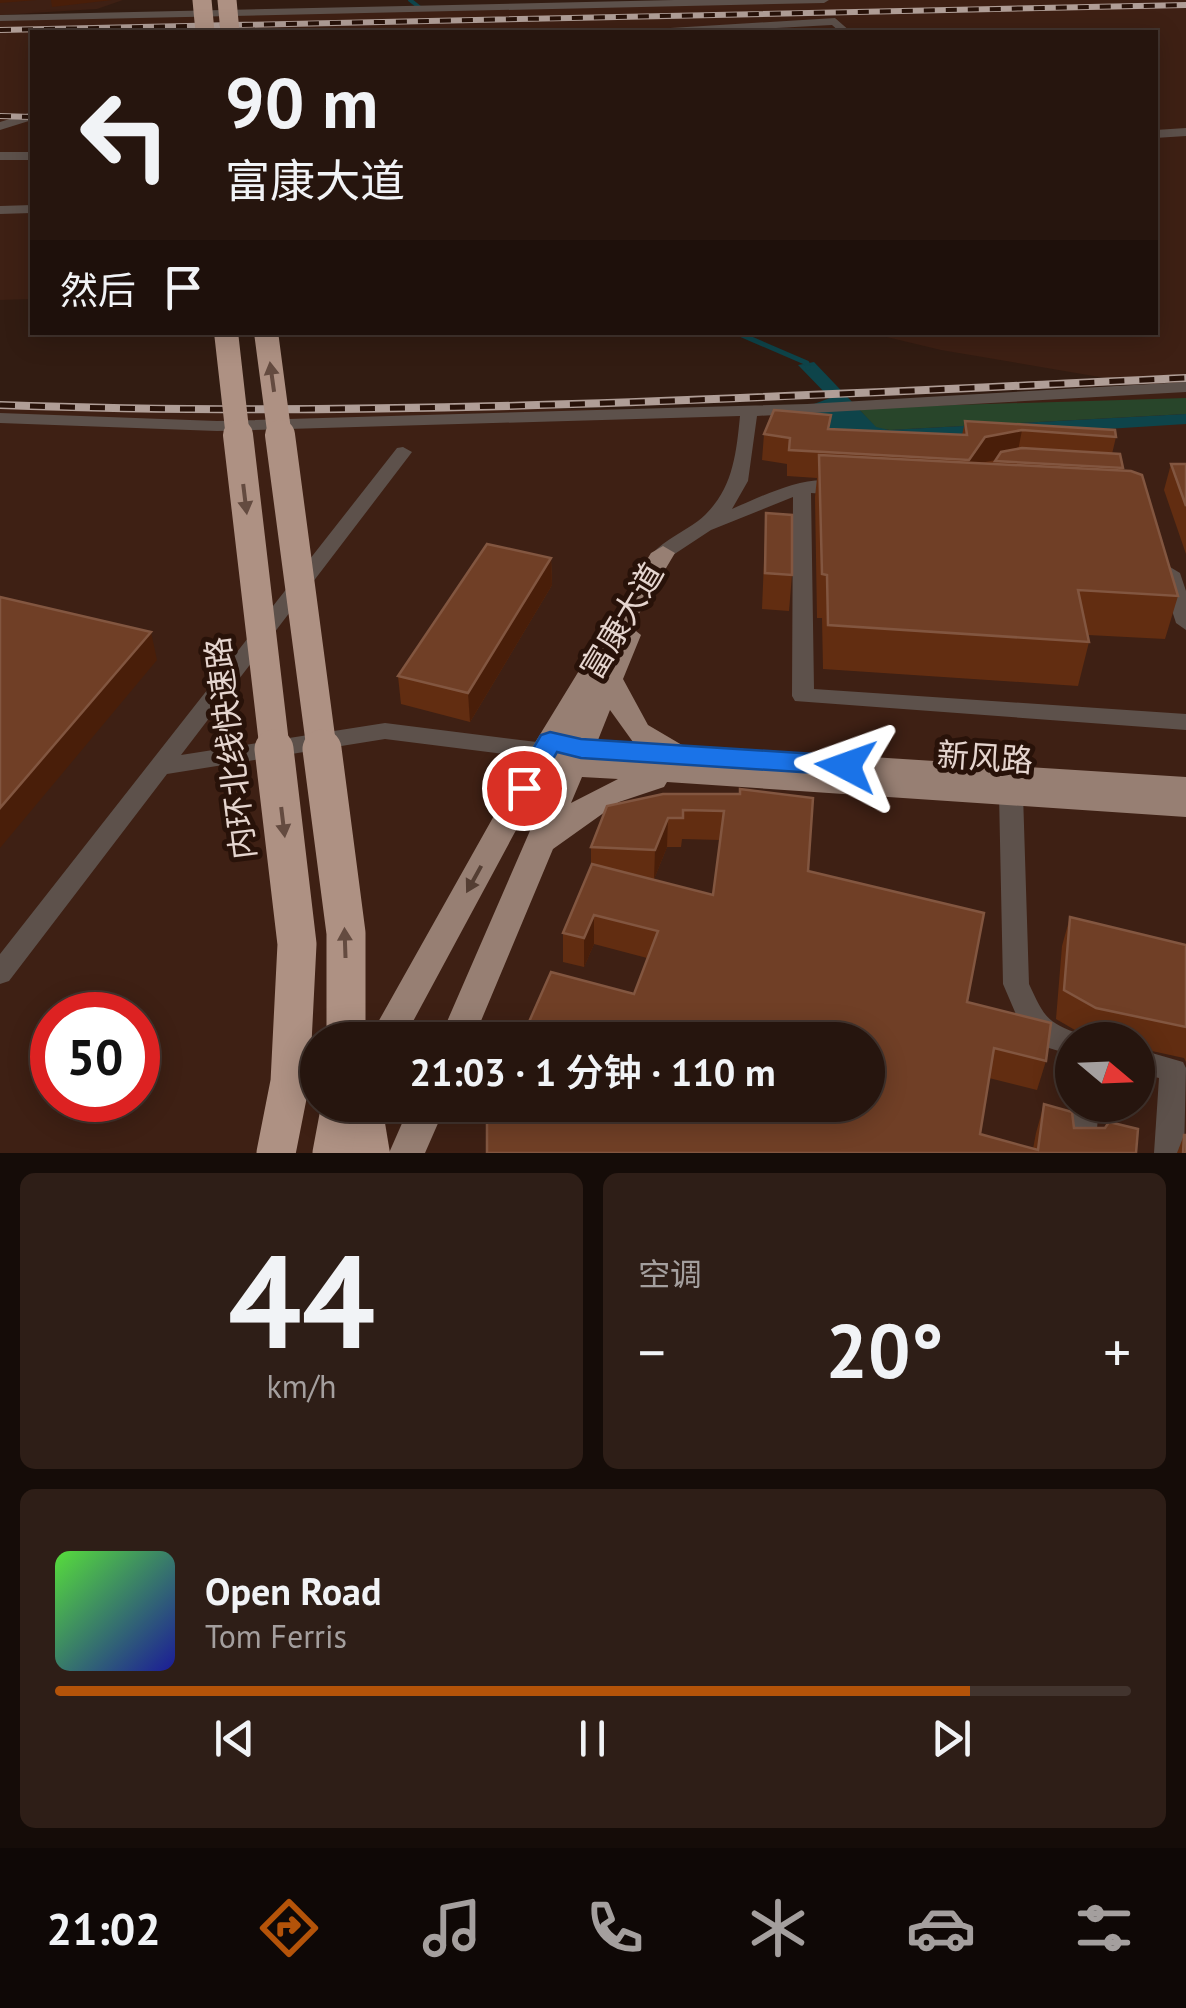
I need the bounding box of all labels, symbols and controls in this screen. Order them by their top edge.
text: 90 m [225,57,378,147]
icon: left [60,70,190,200]
text: 富康大道 [225,151,405,209]
icon: arrive [156,260,211,315]
text: 然后 [60,265,136,314]
one-way arrow [264,361,280,393]
one-way arrow [237,484,253,515]
street label: 富康大道 [570,555,672,686]
street label: 内环北线快速路 [196,634,265,862]
position arrow [794,714,898,818]
street label: 新风路 [936,733,1034,781]
pin [482,746,567,831]
icon: arrive [497,761,552,816]
one-way arrow [275,806,291,838]
one-way arrow [465,865,482,894]
one-way arrow [337,926,353,958]
speed limit sign: 50 [30,992,160,1122]
north arrow [1055,1022,1155,1122]
map controls [1055,1022,1155,1122]
text: 21:03 · 1 分钟 · 110 m [409,1047,776,1096]
text: 44 [228,1216,375,1384]
text: 空调 [638,1253,702,1295]
text: 20° [826,1302,943,1399]
text: − [638,1316,666,1387]
text: + [1103,1316,1131,1387]
text: km/h [266,1365,337,1407]
text: Open Road [205,1566,381,1615]
text: Tom Ferris [205,1615,347,1657]
icon: previous [207,1711,262,1766]
icon: pause [565,1711,620,1766]
icon: next [924,1711,979,1766]
icon: directions [254,1893,324,1963]
icon: music [417,1893,487,1963]
icon: phone [580,1893,650,1963]
icon: climate [743,1893,813,1963]
icon: car [906,1893,976,1963]
icon: filters [1069,1893,1139,1963]
text: 21:02 [47,1899,161,1957]

